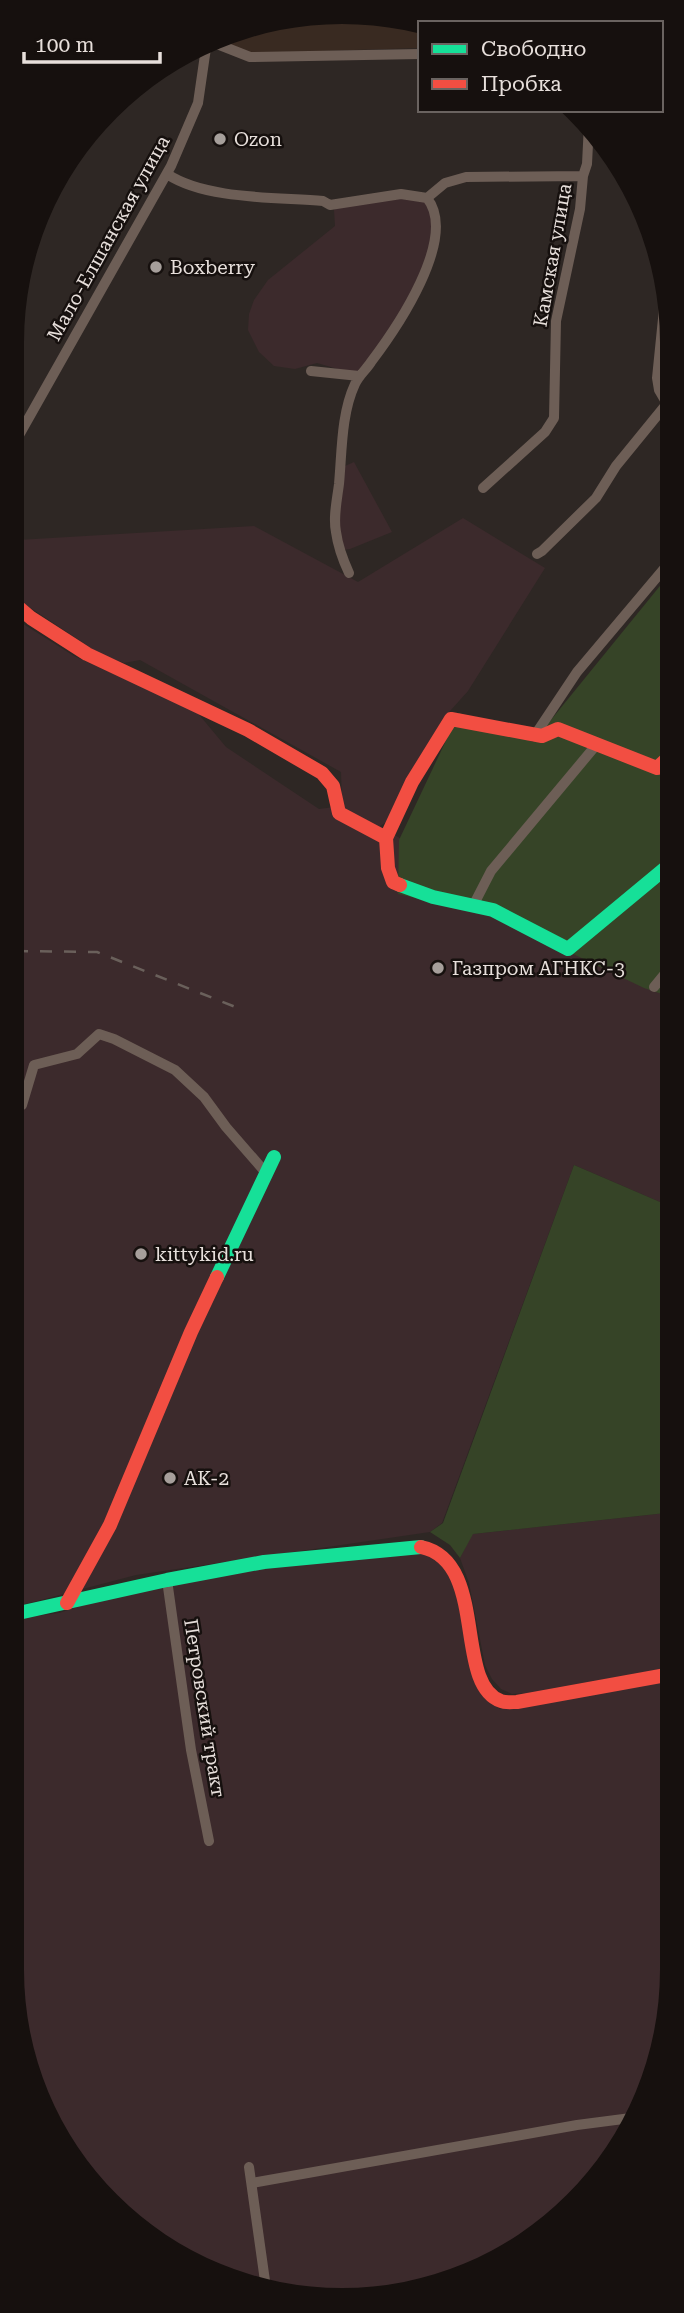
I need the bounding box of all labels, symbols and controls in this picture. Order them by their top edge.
scale bar [24,21,161,65]
legend [418,21,663,112]
text: 100 m [35,33,95,57]
text: Свободно [481,37,587,61]
text: Пробка [481,72,562,96]
place label: Ozon [234,128,282,151]
street label: Мало-Елшанская улица [42,131,175,345]
marker: Ozon [212,131,228,147]
street label: Камская улица [529,181,577,329]
place label: Boxberry [170,256,256,279]
marker: Boxberry [148,259,164,275]
place label: Газпром АГНКС-3 [452,957,625,980]
marker: Газпром АГНКС-3 [430,960,446,976]
place label: kittykid.ru [155,1243,254,1266]
marker: kittykid.ru [133,1246,149,1262]
place label: АК-2 [184,1467,229,1490]
marker: АК-2 [162,1470,178,1486]
street label: Петровский тракт [179,1617,230,1799]

